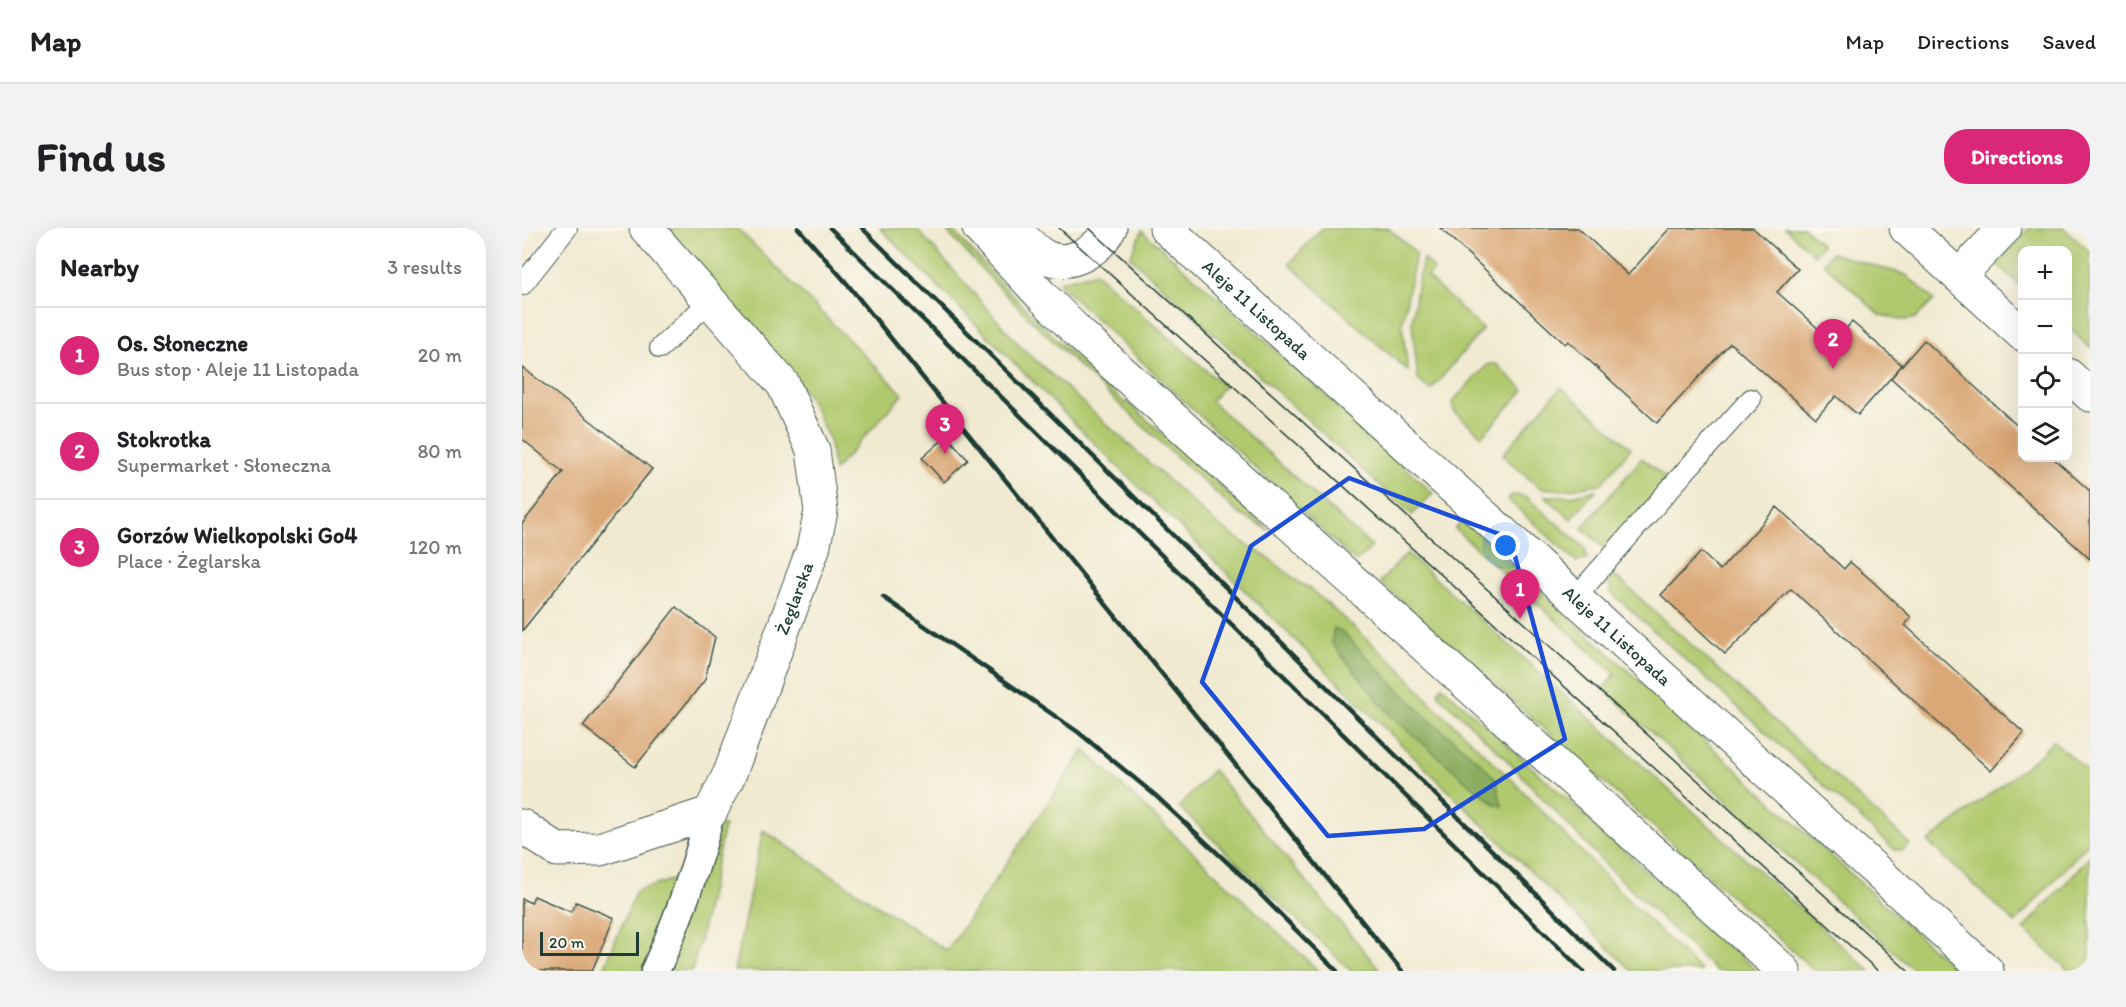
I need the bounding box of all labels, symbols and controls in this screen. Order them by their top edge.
text: Map [30,24,81,58]
text: Map [1846,29,1884,54]
text: Directions [1917,29,2009,54]
text: Saved [2042,29,2096,54]
button: Directions [1944,129,2090,184]
text: Find us [36,131,166,182]
map controls [2018,246,2072,462]
button: + [2018,246,2072,300]
text: Nearby [60,251,139,283]
text: 3 results [387,255,462,279]
street label: Aleje 11 Listopada [1198,255,1316,365]
button: − [2018,300,2072,354]
pin: 2 [1814,320,1852,369]
text: Os. Słoneczne [117,330,248,357]
text: 1 [75,343,84,367]
text: 20 m [418,343,462,367]
button: locate [2018,354,2072,408]
text: Bus stop · Aleje 11 Listopada [117,357,359,381]
pin: 3 [926,404,964,454]
button: layers [2018,408,2072,462]
text: Stokrotka [117,426,211,453]
text: 2 [74,439,85,463]
text: 80 m [417,439,462,463]
text: Supermarket · Słoneczna [117,453,331,477]
text: Gorzów Wielkopolski Go4 [117,522,357,549]
your location [1491,531,1520,560]
text: 3 [74,535,85,559]
text: 120 m [409,535,462,559]
text: Place · Żeglarska [117,549,261,573]
street label: Żeglarska [771,559,818,638]
pin: 1 [1500,570,1540,619]
street label: Aleje 11 Listopada [1558,581,1676,691]
scale bar [540,929,639,956]
text: 20 m [549,933,584,952]

